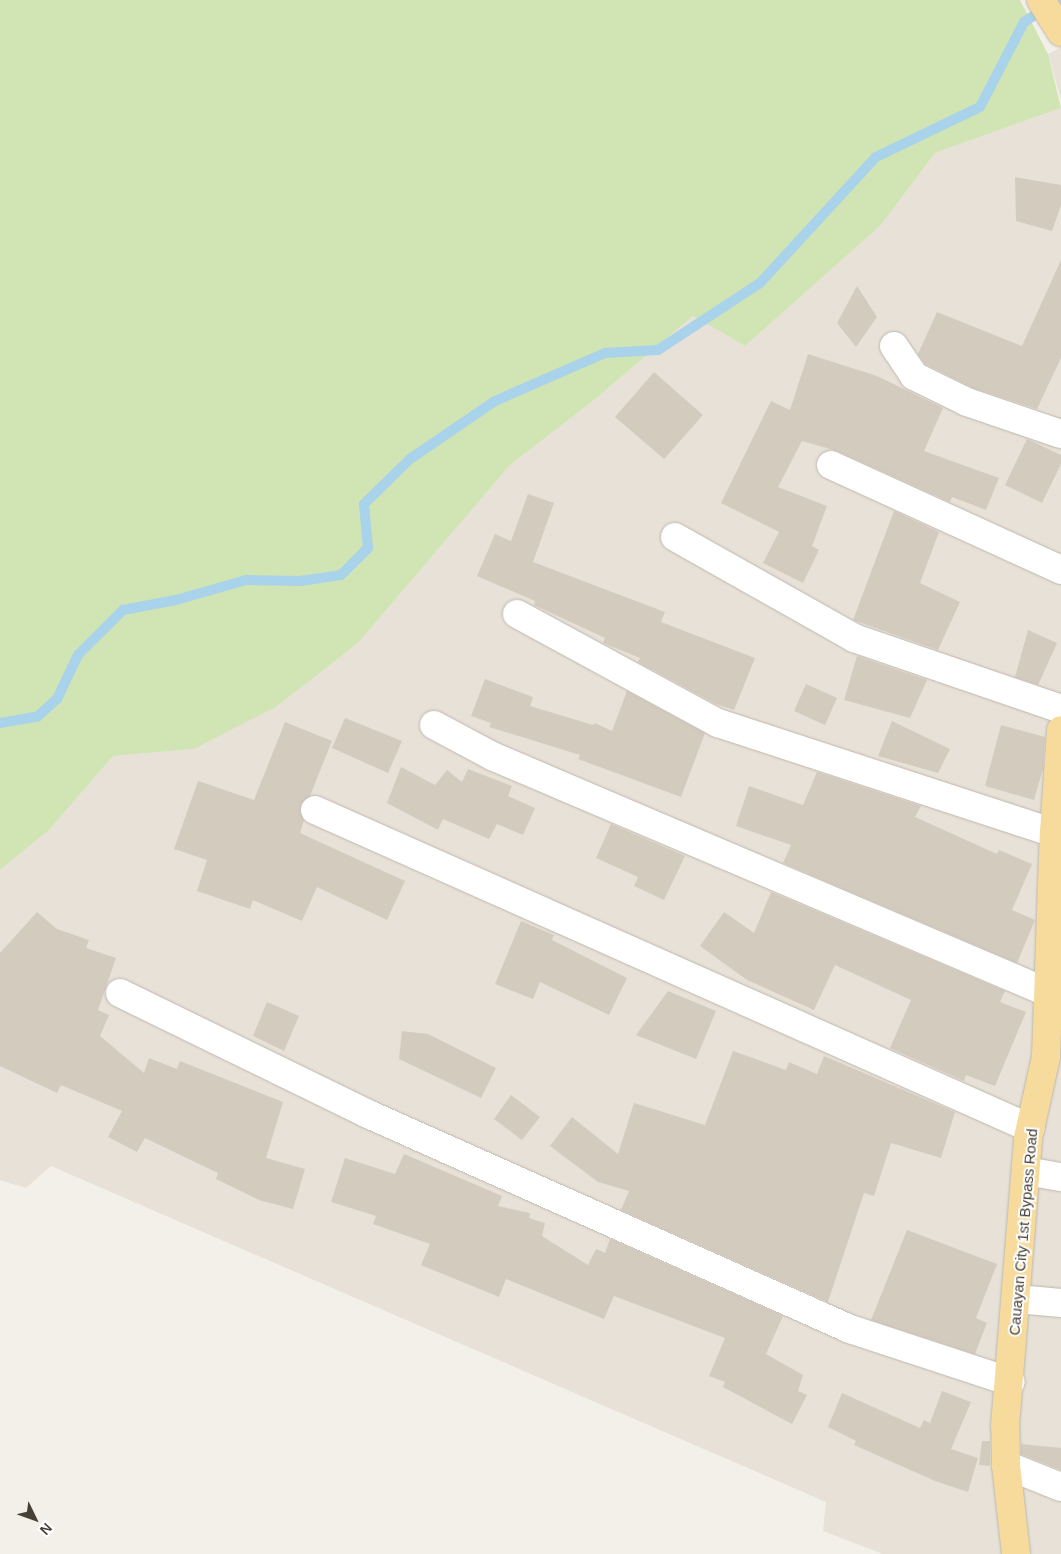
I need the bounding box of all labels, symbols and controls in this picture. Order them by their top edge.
street label: Cauayan City 1st Bypass Road [1005,1128,1041,1336]
north arrow [10,1494,60,1544]
text: N [37,1520,55,1538]

